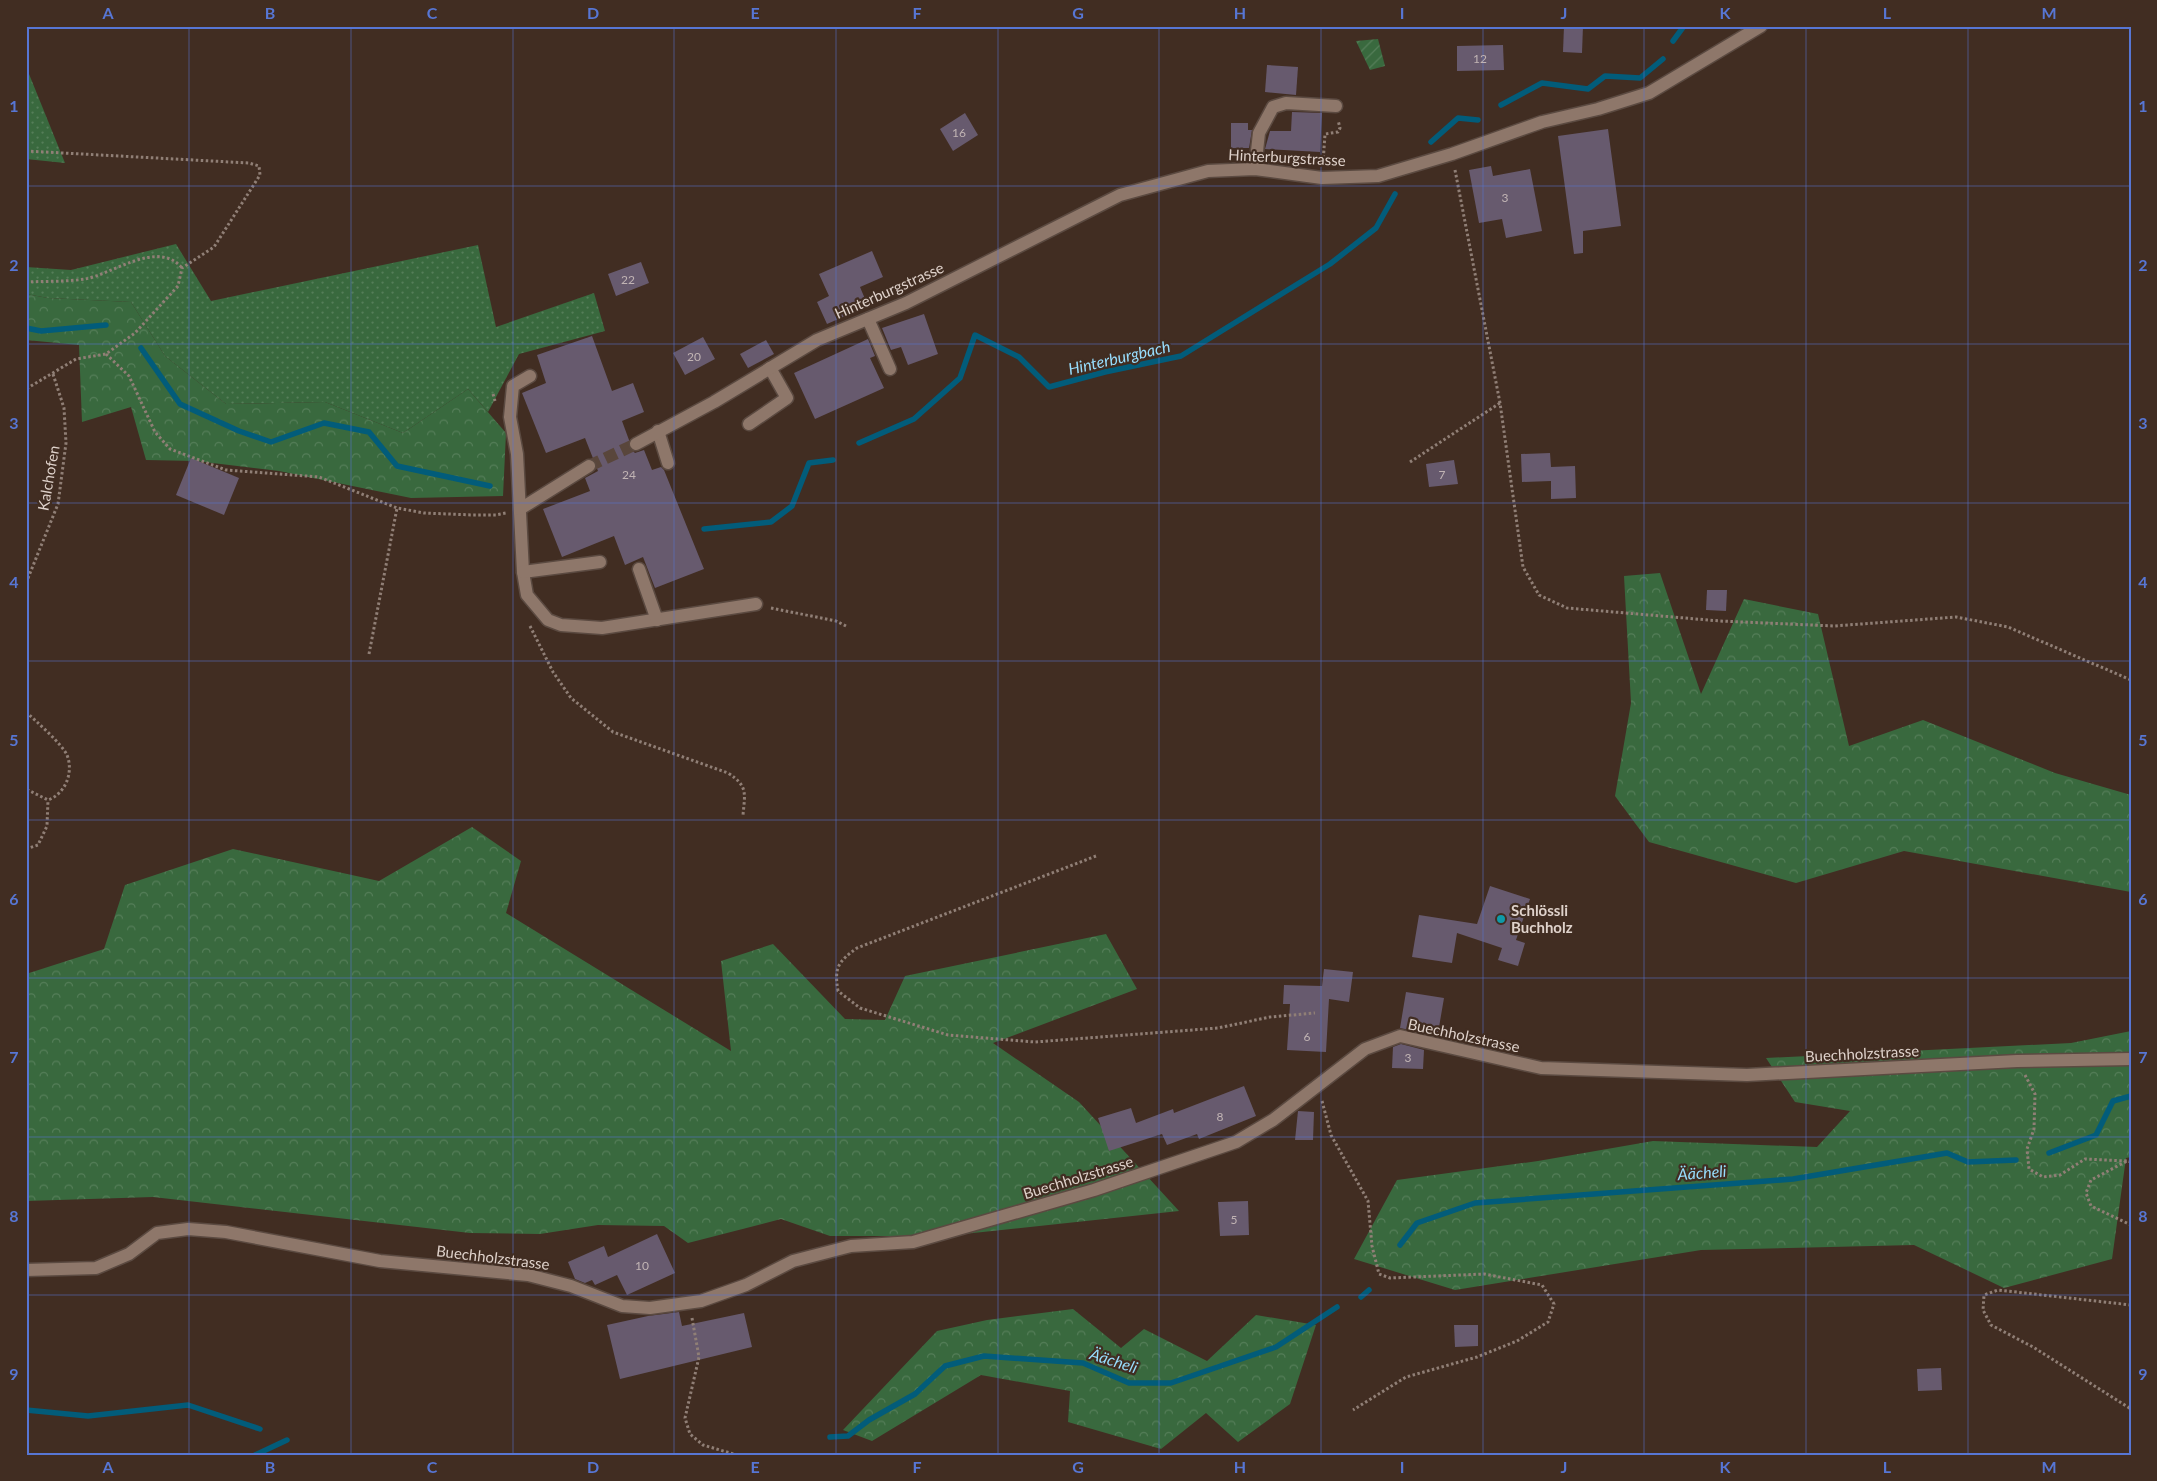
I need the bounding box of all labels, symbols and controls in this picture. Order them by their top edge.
text: A [101,3,114,22]
text: B [265,3,275,22]
text: C [427,3,438,22]
text: D [587,3,599,22]
text: E [750,3,760,22]
text: F [912,3,922,22]
text: G [1072,3,1084,22]
text: H [1234,3,1246,22]
text: I [1400,3,1404,22]
text: J [1561,3,1567,22]
text: K [1720,3,1732,22]
text: L [1883,3,1892,22]
text: M [2041,3,2057,22]
house number: 12 [1473,51,1487,66]
text: 1 [9,96,19,115]
text: 1 [2138,96,2148,115]
house number: 16 [952,125,966,140]
street label: Hinterburgstrasse [1228,145,1346,169]
house number: 3 [1502,190,1509,205]
text: 2 [9,255,19,274]
text: 2 [2138,255,2148,274]
street label: Hinterburgstrasse [832,258,946,322]
house number: 22 [621,272,635,287]
water label: Hinterburgbach [1066,336,1172,378]
house number: 20 [687,349,701,364]
text: 3 [9,413,19,432]
text: 3 [2138,413,2148,432]
street label: Kalchofen [33,444,63,512]
house number: 24 [622,467,636,482]
house number: 7 [1439,467,1446,482]
text: 4 [9,572,19,591]
text: 4 [2138,572,2148,591]
text: 5 [9,730,19,749]
text: 5 [2138,730,2148,749]
text: 6 [9,889,19,908]
text: 6 [2138,889,2148,908]
place label: Schlössli Buchholz [1511,901,1573,936]
marker: Schlössli Buchholz [1495,913,1507,925]
street label: Buechholzstrasse [1406,1014,1522,1056]
house number: 6 [1304,1029,1311,1044]
street label: Buechholzstrasse [1805,1041,1920,1065]
text: 7 [9,1047,19,1066]
text: 7 [2138,1047,2148,1066]
house number: 3 [1405,1050,1412,1065]
house number: 8 [1217,1109,1224,1124]
street label: Buechholzstrasse [1021,1152,1135,1202]
water label: Äächeli [1676,1161,1727,1183]
text: 8 [9,1206,19,1225]
text: 8 [2138,1206,2148,1225]
house number: 5 [1231,1212,1238,1227]
street label: Buechholzstrasse [435,1241,551,1273]
house number: 10 [635,1258,649,1273]
water label: Äächeli [1087,1343,1140,1377]
text: 9 [9,1364,19,1383]
text: 9 [2138,1364,2148,1383]
text: A [101,1457,114,1476]
text: B [265,1457,275,1476]
text: C [427,1457,438,1476]
text: D [587,1457,599,1476]
text: E [750,1457,760,1476]
text: F [912,1457,922,1476]
text: G [1072,1457,1084,1476]
text: H [1234,1457,1246,1476]
text: I [1400,1457,1404,1476]
text: J [1561,1457,1567,1476]
text: K [1720,1457,1732,1476]
text: L [1883,1457,1892,1476]
text: M [2041,1457,2057,1476]

